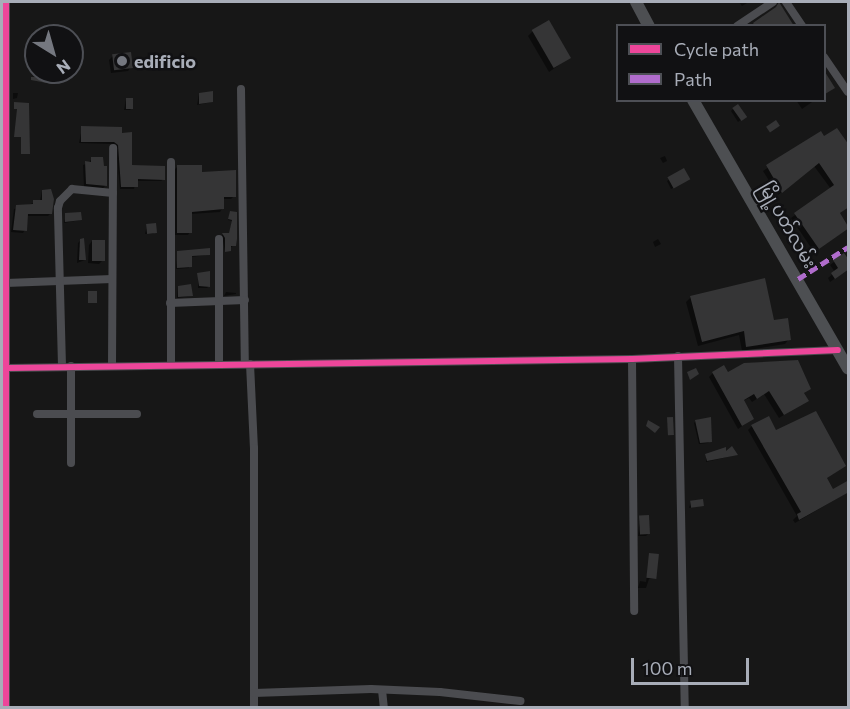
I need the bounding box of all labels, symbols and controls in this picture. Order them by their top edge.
north arrow [24,24,84,84]
legend [616,24,826,102]
text: Cycle path [674,38,759,60]
place label: edificio [134,50,196,72]
marker: edificio [115,54,129,68]
text: N [53,56,74,78]
text: Path [674,68,712,90]
street label: မြို့ပတ်လမ်း [755,178,821,272]
scale bar [634,646,752,684]
text: 100 m [642,657,692,679]

